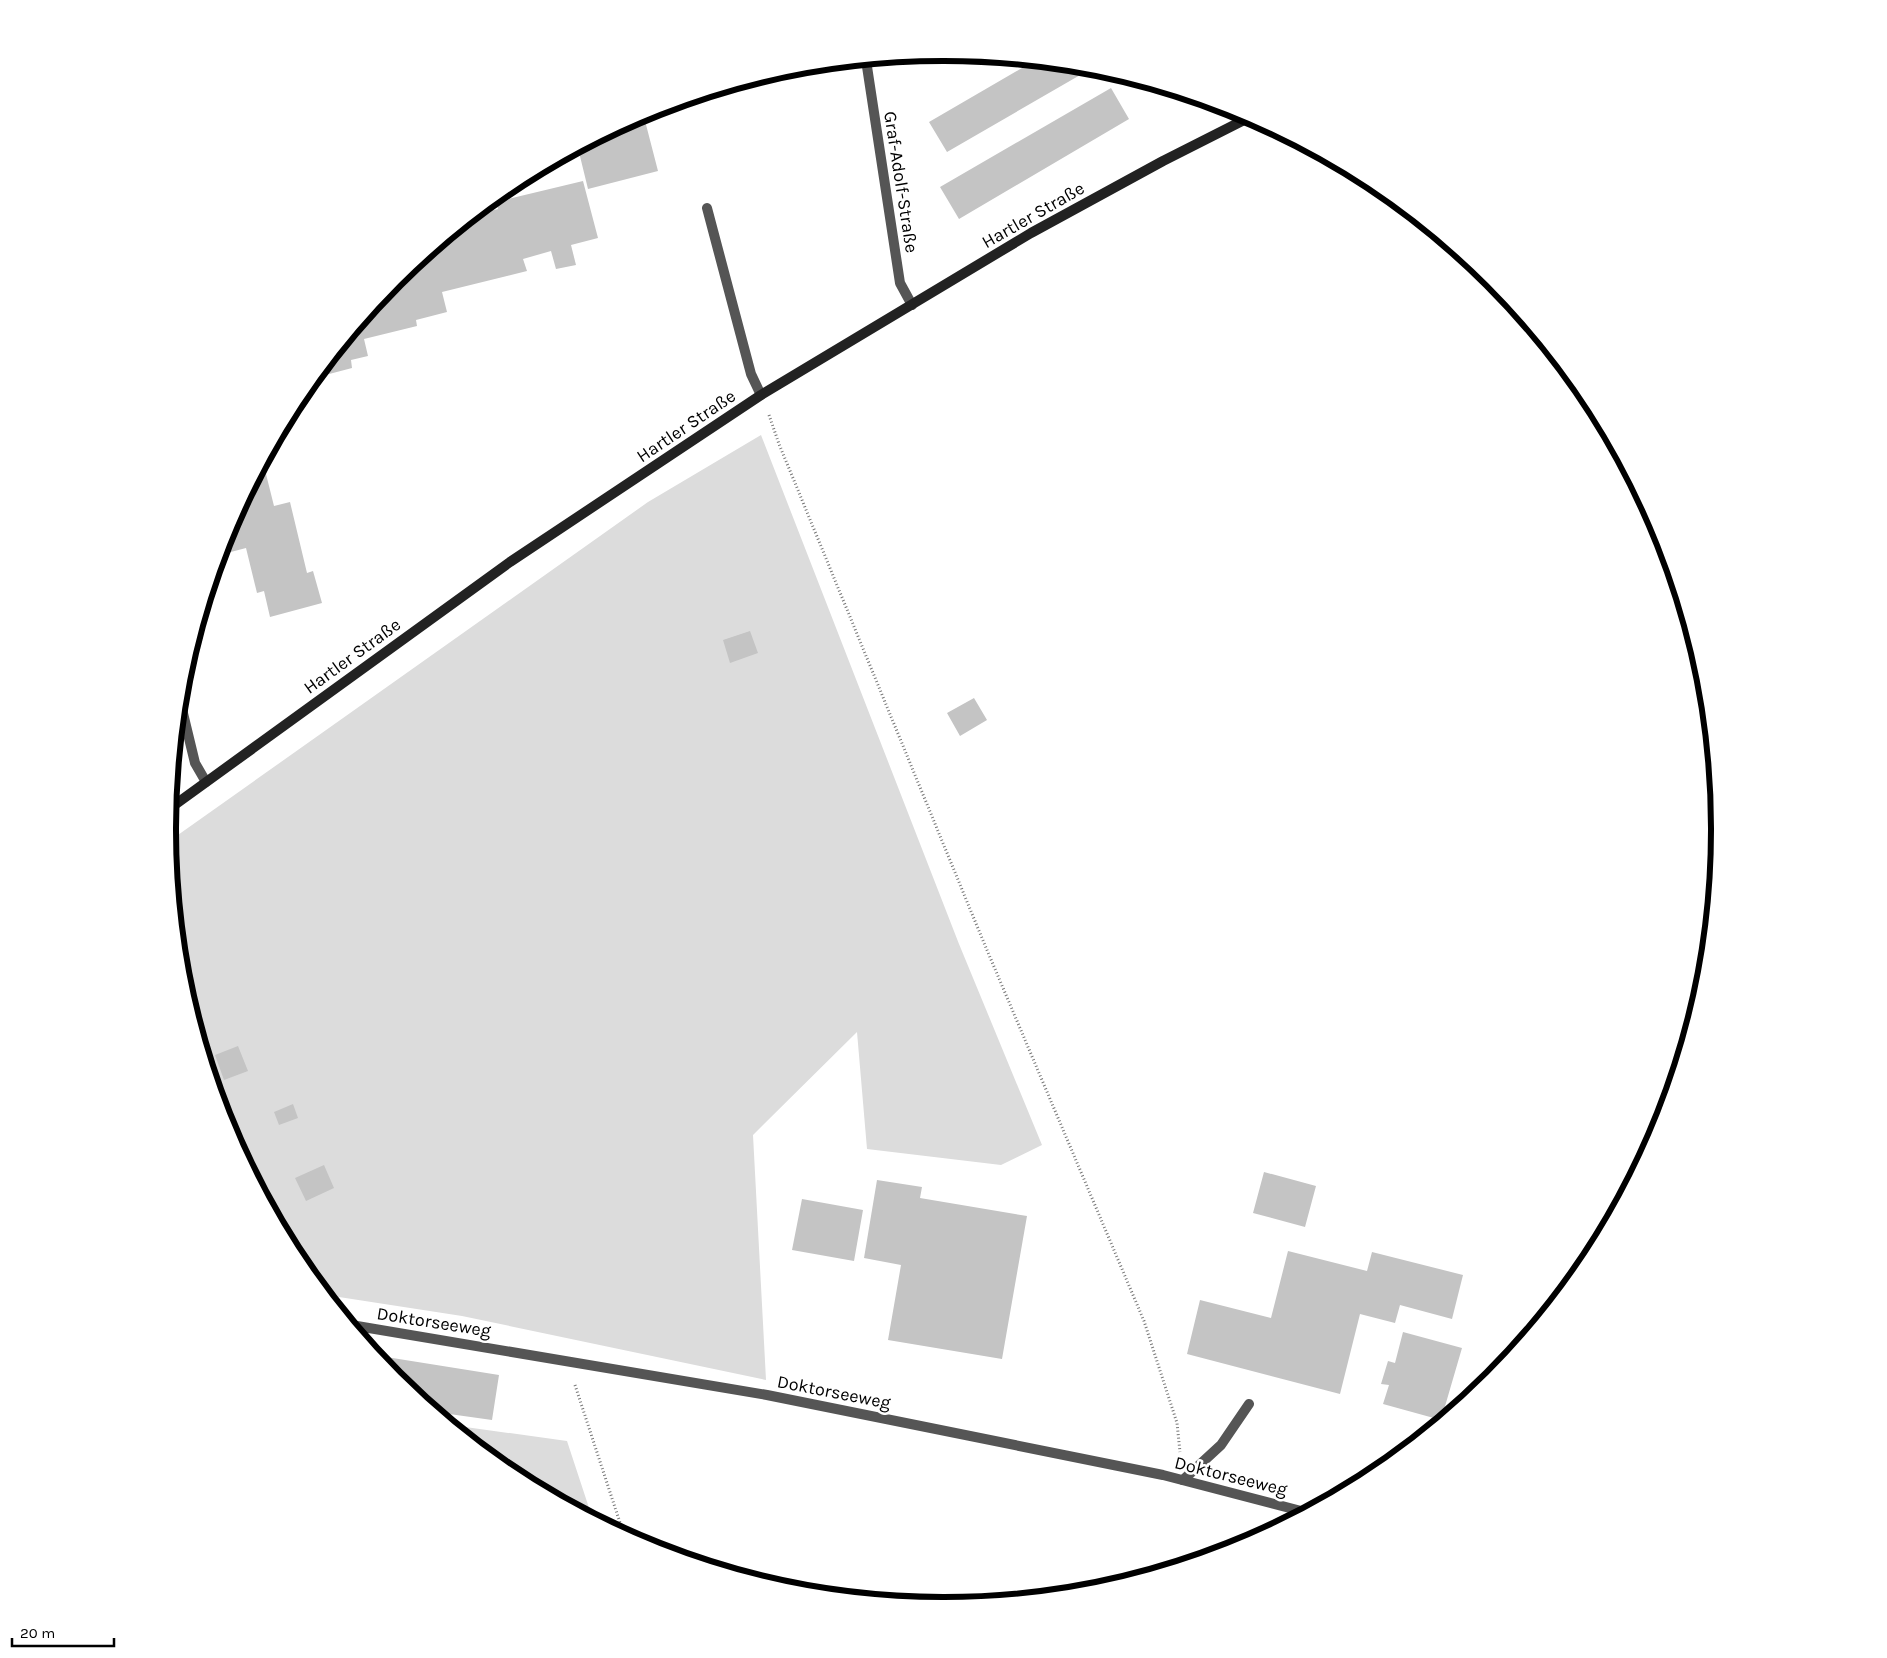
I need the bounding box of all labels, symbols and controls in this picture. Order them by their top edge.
street label: Graf-Adolf-Straße [879,110,923,254]
street label: Hartler Straße [978,177,1088,253]
street label: Hartler Straße [632,385,740,467]
street label: Hartler Straße [299,613,405,699]
street label: Doktorseeweg [375,1302,493,1342]
street label: Doktorseeweg [775,1370,893,1414]
street label: Doktorseeweg [1172,1451,1290,1501]
scale bar [12,1616,115,1648]
text: 20 m [20,1624,55,1642]

